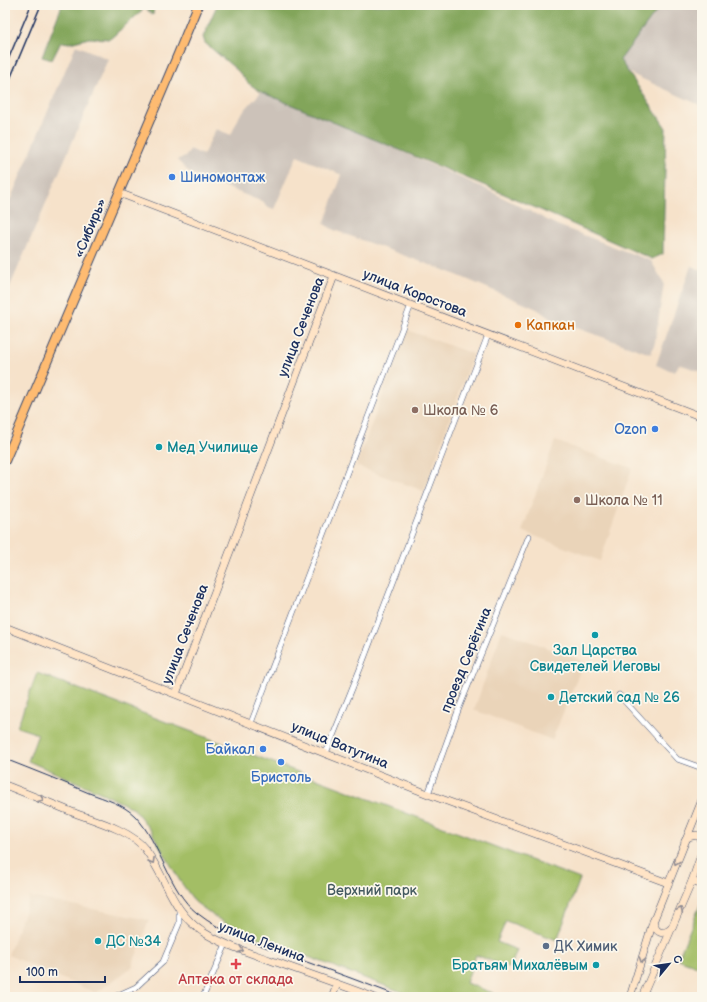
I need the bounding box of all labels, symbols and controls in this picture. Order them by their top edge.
place label: Шиномонтаж [180,169,266,186]
marker: Шиномонтаж [167,172,177,182]
street label: «Сибирь» [70,196,110,260]
street label: улица Коростова [361,265,470,321]
street label: улица Сеченова [274,274,328,379]
place label: Капкан [526,317,575,334]
marker: Капкан [513,320,523,330]
place label: Школа № 6 [423,402,499,419]
marker: Школа № 6 [410,405,420,415]
place label: Ozon [614,421,647,438]
marker: Ozon [650,424,660,434]
place label: Мед Училище [167,439,258,456]
marker: Мед Училище [154,442,164,452]
place label: Школа № 11 [585,492,663,509]
marker: Школа № 11 [572,495,582,505]
street label: улица Сеченова [158,581,212,686]
street label: проезд Серёгина [437,604,495,715]
marker: Зал Царства Свидетелей Иеговы [590,630,600,640]
place label: Зал Царства Свидетелей Иеговы [530,642,660,675]
place label: Детский сад № 26 [559,689,680,706]
marker: Детский сад № 26 [546,692,556,702]
street label: улица Ватутина [289,718,392,772]
place label: Байкал [206,741,255,758]
marker: Байкал [258,744,268,754]
marker: Бристоль [276,757,286,767]
place label: Бристоль [251,769,311,786]
one-way arrow [38,795,45,803]
one-way arrow [148,857,155,864]
one-way arrow [673,858,681,865]
park label: Верхний парк [327,882,418,899]
one-way arrow [675,906,683,914]
street label: улица Ленина [216,918,308,967]
place label: ДС №34 [106,933,162,950]
marker: ДС №34 [93,936,103,946]
place label: ДК Химик [554,938,618,955]
marker: ДК Химик [541,941,551,951]
north arrow [649,944,689,984]
one-way arrow [237,945,244,953]
text: С [670,953,685,966]
one-way arrow [638,956,647,963]
place label: Братьям Михалёвым [452,957,588,974]
scale bar [20,958,105,984]
marker: Аптека от склада [231,959,241,969]
marker: Братьям Михалёвым [591,960,601,970]
text: 100 m [26,965,58,980]
place label: Аптека от склада [178,971,294,988]

